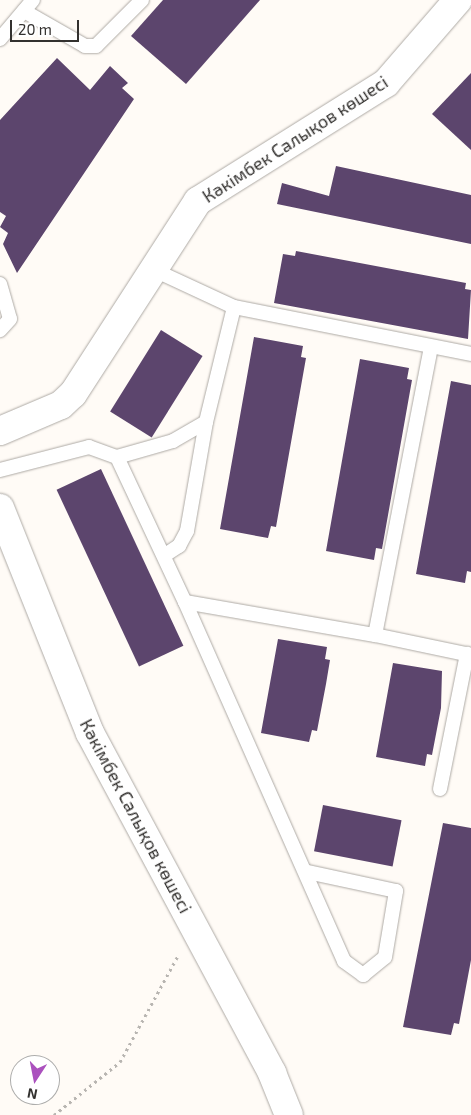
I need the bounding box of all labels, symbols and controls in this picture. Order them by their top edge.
scale bar [12,10,81,42]
text: 20 m [18,20,52,38]
street label: Кәкімбек Салықов көшесі [198,71,392,207]
street label: Кәкімбек Салықов көшесі [76,715,196,917]
north arrow [10,1055,60,1105]
text: N [26,1085,39,1104]

